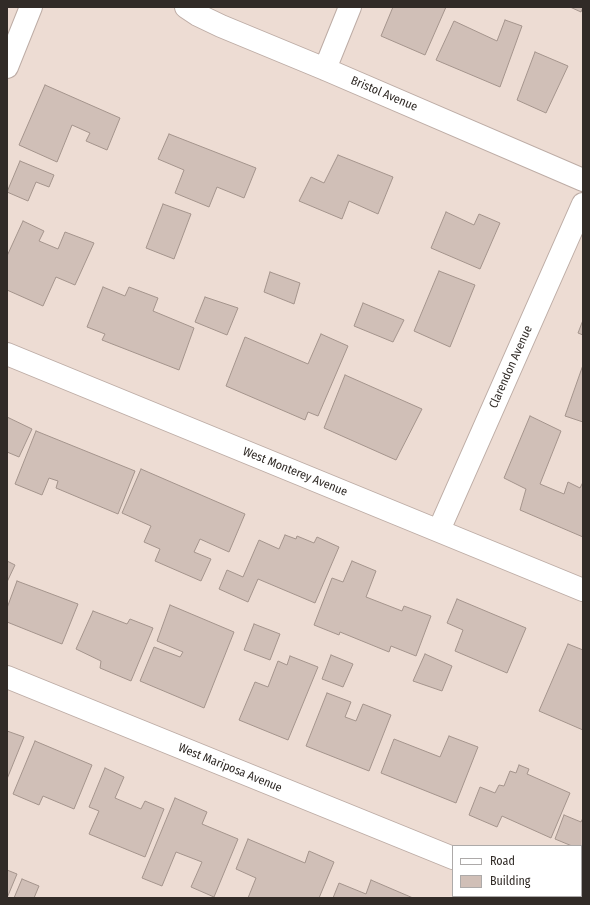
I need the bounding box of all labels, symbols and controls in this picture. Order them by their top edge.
street label: Bristol Avenue [349,74,419,114]
street label: Clarendon Avenue [486,323,536,411]
street label: West Monterey Avenue [241,444,349,500]
street label: West Mariposa Avenue [176,741,284,795]
legend [452,845,582,897]
text: Road [490,854,515,868]
text: Building [490,874,530,888]

